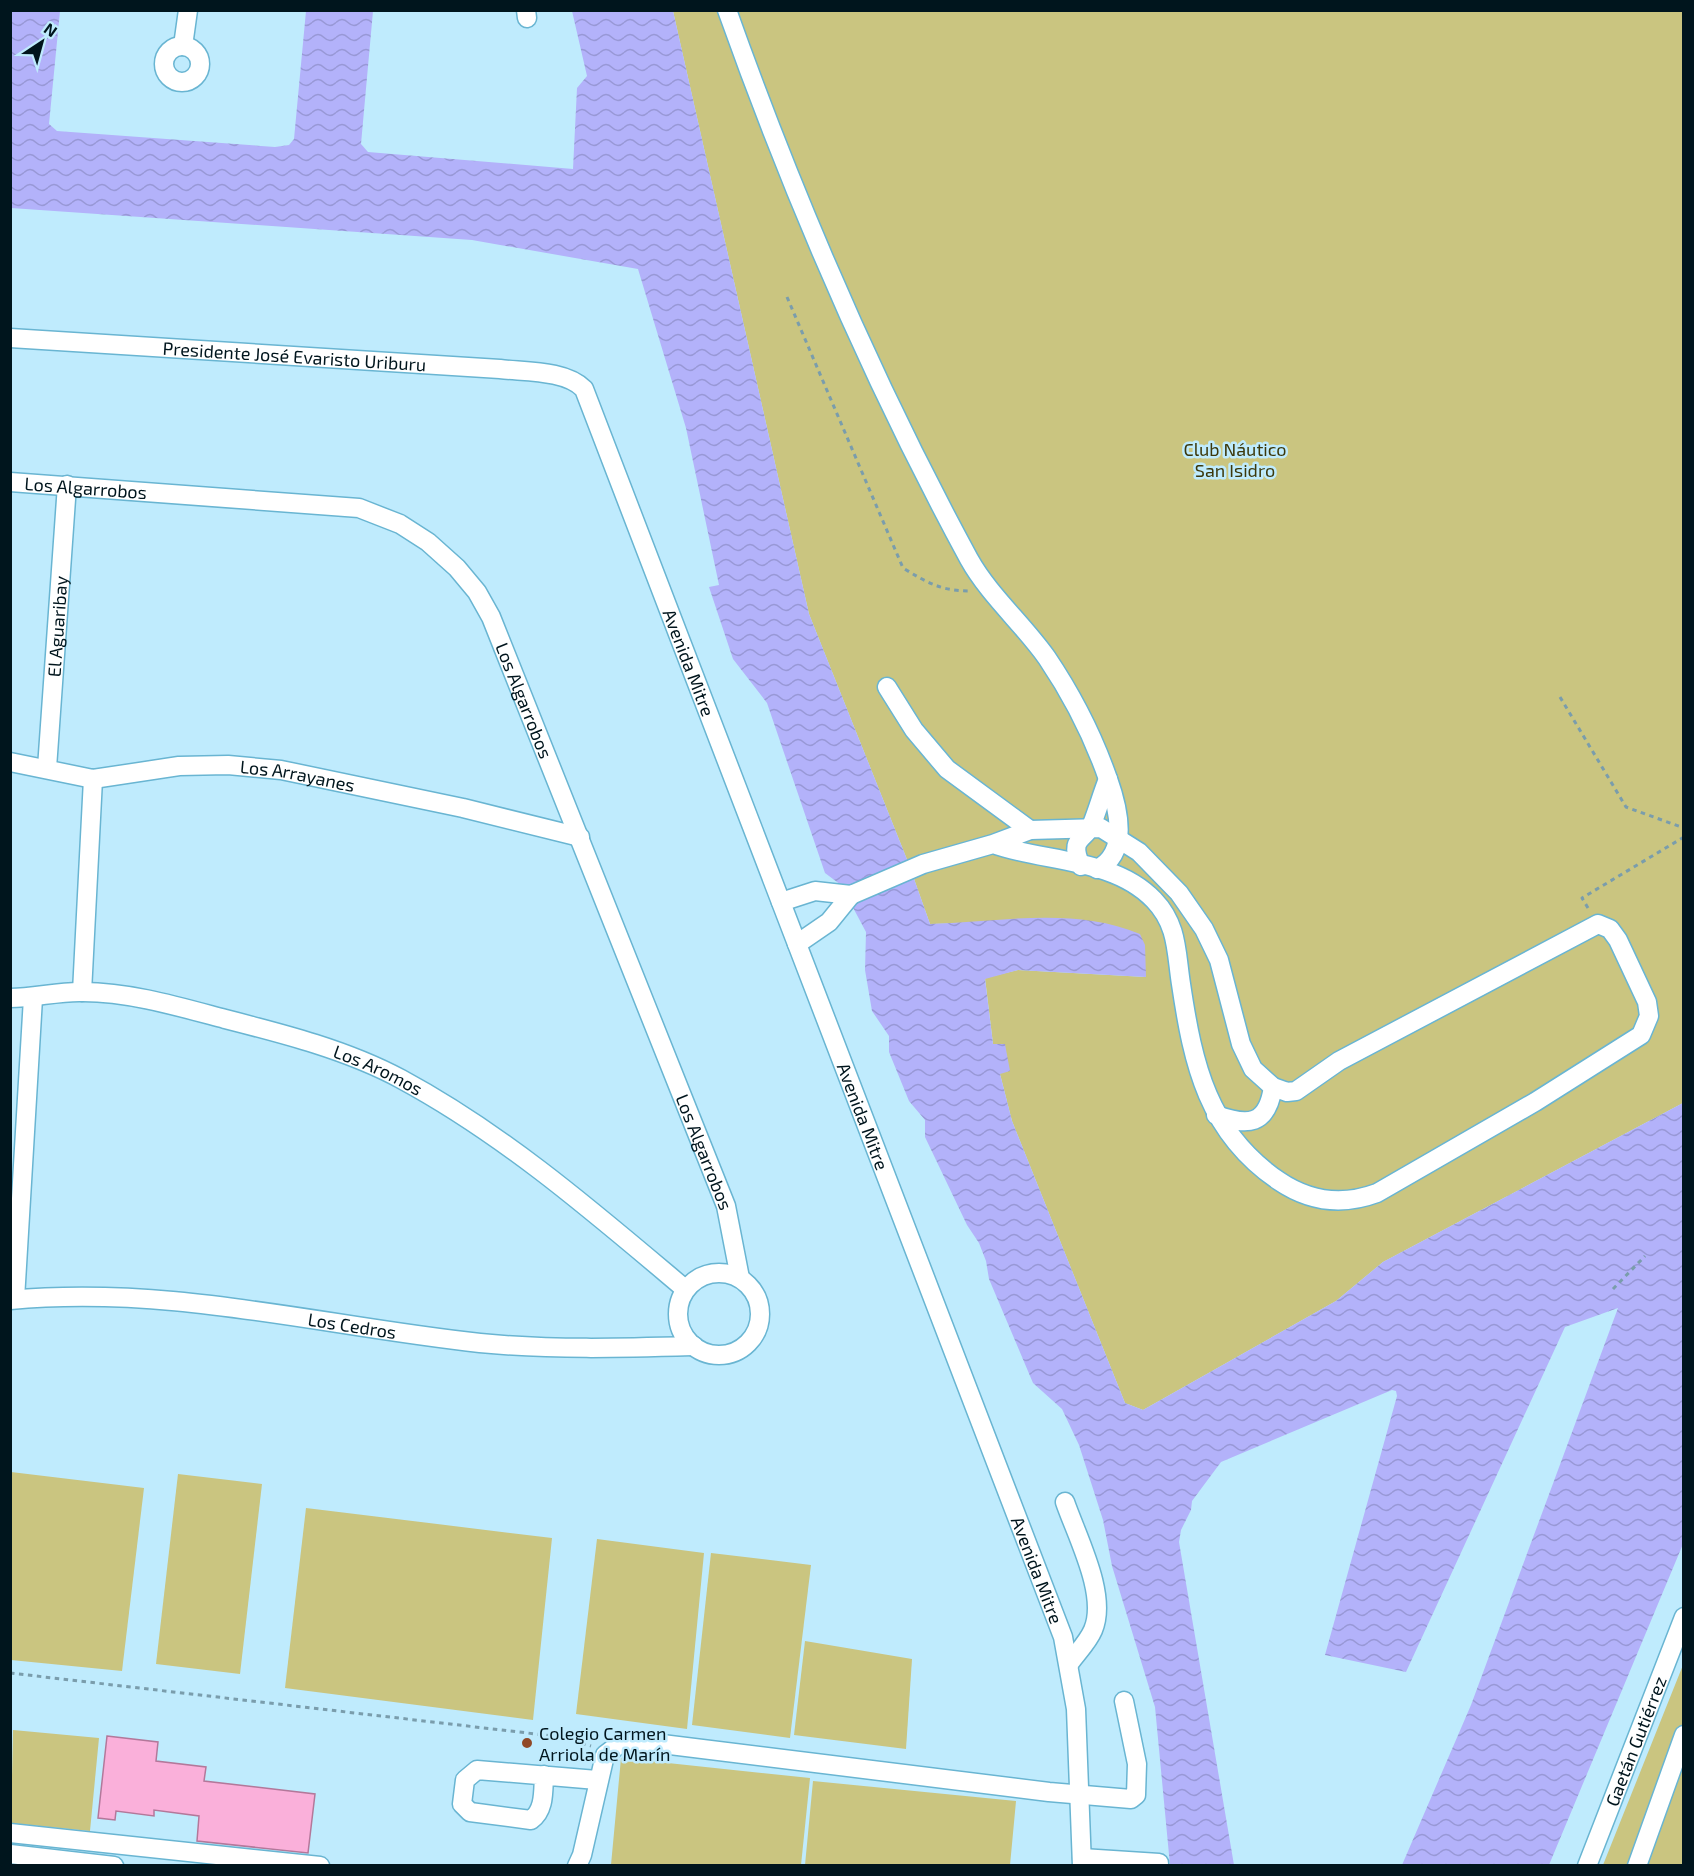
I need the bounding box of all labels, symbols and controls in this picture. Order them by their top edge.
north arrow [12,12,72,72]
text: N [41,18,61,41]
street label: Presidente José Evaristo Uriburu [162,337,427,375]
park label: Club Náutico San Isidro [1183,438,1287,481]
street label: Los Algarrobos [24,472,148,503]
street label: El Aguaribay [42,575,72,678]
street label: Avenida Mitre [658,606,719,719]
street label: Los Algarrobos [491,639,557,762]
street label: Los Arrayanes [239,755,357,796]
street label: Los Aromos [331,1040,427,1100]
street label: Avenida Mitre [833,1060,894,1173]
street label: Los Algarrobos [671,1091,737,1213]
street label: Los Cedros [306,1308,398,1343]
street label: Avenida Mitre [1007,1513,1068,1627]
street label: Gaetán Gutiérrez [1600,1673,1671,1809]
place label: Colegio Carmen Arriola de Marín [539,1722,670,1765]
marker: Colegio Carmen Arriola de Marín [520,1736,534,1750]

